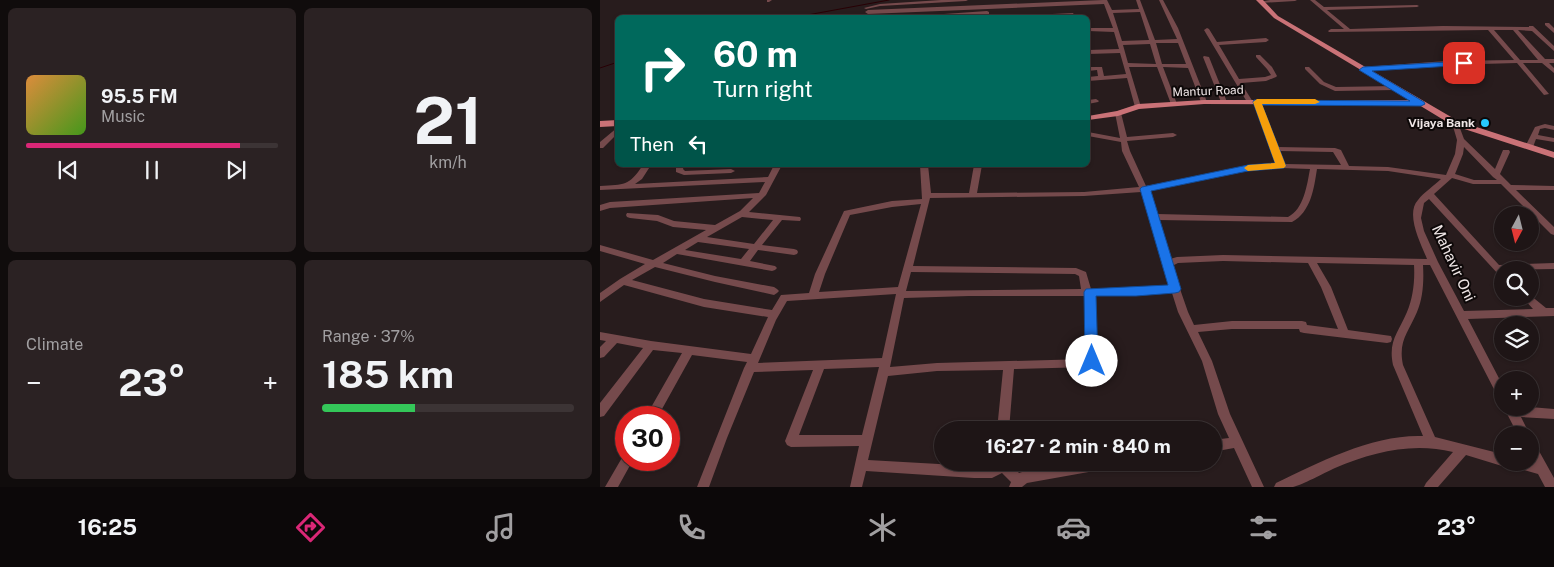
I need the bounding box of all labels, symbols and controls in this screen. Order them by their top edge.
text: 60 m [713,34,798,75]
icon: right [630,35,695,100]
pin [1443,42,1485,84]
icon: arrive [1450,49,1478,77]
text: Turn right [713,76,813,102]
text: 21 [413,82,483,159]
street label: Mantur Road [1172,83,1244,99]
text: 95.5 FM [101,85,178,107]
text: Music [101,107,145,126]
place label: Vijaya Bank [1408,116,1475,130]
marker: Vijaya Bank [1479,117,1491,129]
icon: left [684,130,712,158]
text: Then [630,133,674,155]
text: km/h [429,153,467,172]
icon: previous [54,156,82,184]
icon: pause [138,156,166,184]
icon: next [222,156,250,184]
north arrow [1494,206,1539,251]
map controls [1494,206,1539,471]
street label: Mahavir Oni [1429,222,1479,304]
button: search [1494,261,1539,306]
button: layers [1494,316,1539,361]
text: Range · 37% [322,327,415,346]
position arrow [1065,334,1117,386]
text: Climate [26,335,83,354]
text: 185 km [322,352,454,397]
text: 23° [118,360,186,405]
text: − [26,366,42,399]
text: + [262,366,278,399]
button: + [1494,371,1539,416]
speed limit sign: 30 [615,406,680,471]
button: − [1494,426,1539,471]
text: 16:27 · 2 min · 840 m [985,435,1171,457]
icon: directions [293,510,328,545]
icon: music [483,510,518,545]
icon: phone [674,510,709,545]
icon: climate [865,510,900,545]
icon: car [1056,510,1091,545]
icon: filters [1246,510,1281,545]
text: 16:25 [78,514,137,540]
text: 23° [1437,514,1476,540]

